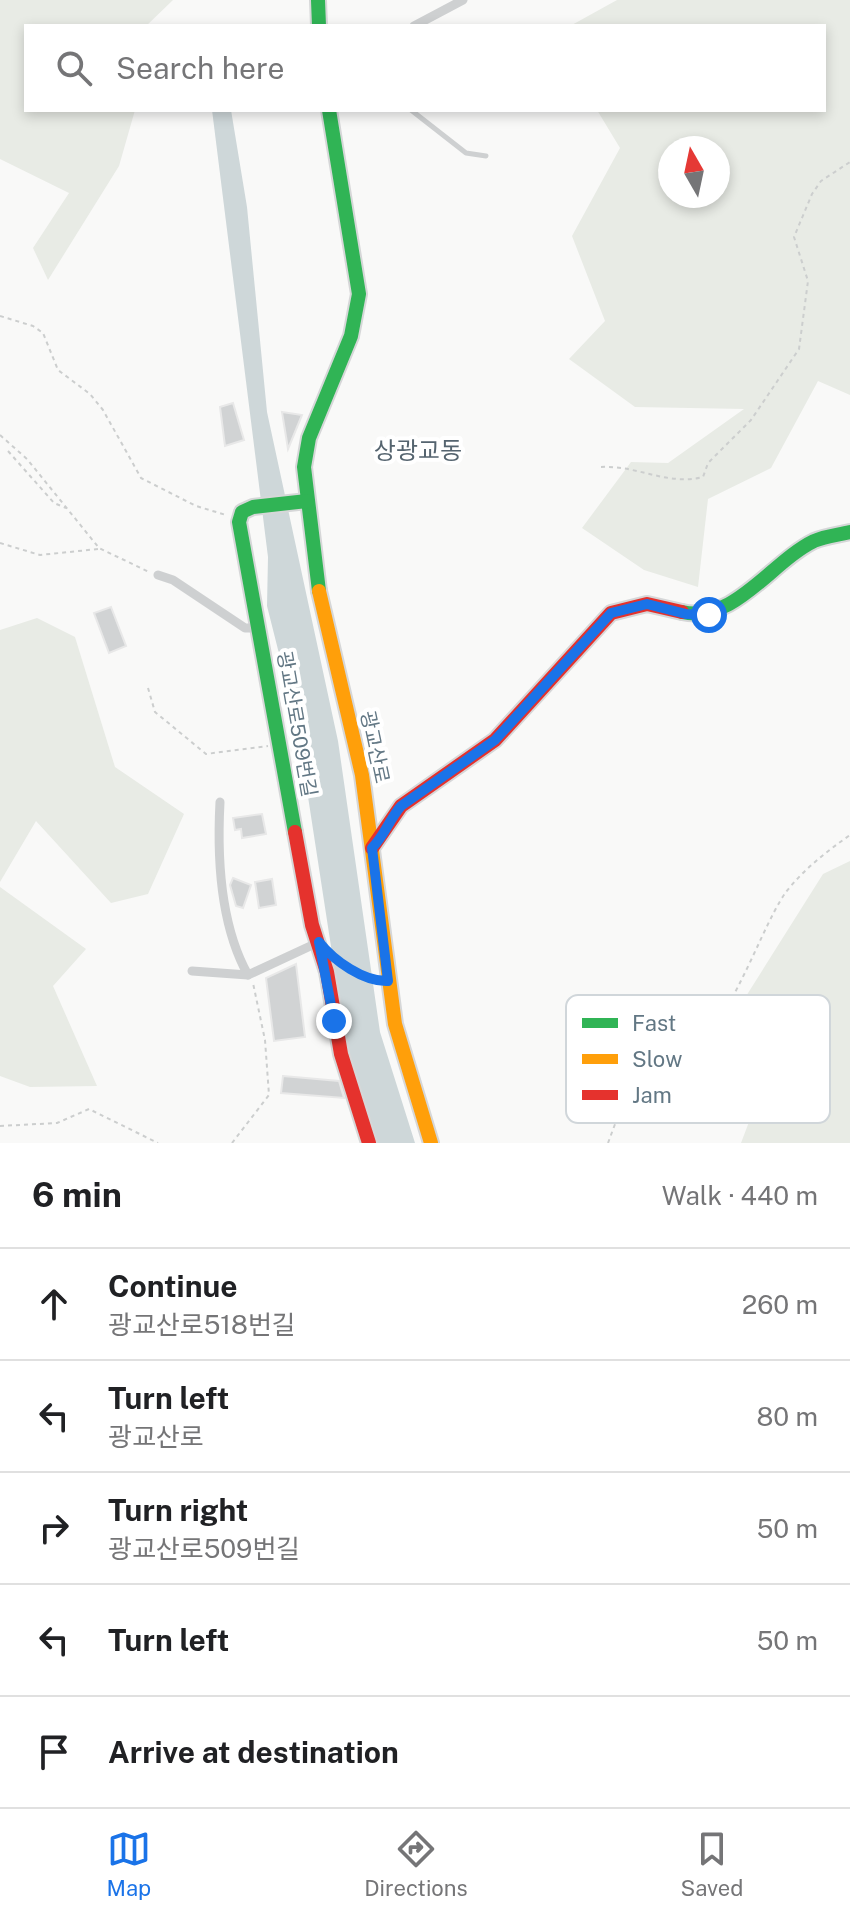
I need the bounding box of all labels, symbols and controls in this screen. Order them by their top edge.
search box [24,24,826,112]
icon: search [52,46,96,90]
text: Search here [116,50,284,86]
north arrow [658,136,730,208]
district label: 상광교동 [374,436,462,464]
route start [691,597,727,633]
street label: 광교산로509번길 [272,649,322,799]
street label: 광교산로 [356,709,394,785]
legend [566,995,830,1123]
route end [316,1003,352,1039]
text: Fast [632,1010,676,1036]
text: Slow [632,1046,682,1072]
text: Jam [632,1082,672,1108]
text: 6 min [32,1175,122,1215]
text: Walk · 440 m [662,1180,818,1211]
text: Continue [108,1268,238,1304]
icon: ahead [32,1282,76,1326]
text: 260 m [742,1289,818,1320]
text: 광교산로518번길 [108,1309,296,1340]
text: Turn left [108,1380,229,1416]
icon: left [32,1394,76,1438]
text: 80 m [757,1401,818,1432]
text: 광교산로 [108,1421,204,1452]
text: Turn right [108,1492,248,1528]
icon: right [32,1506,76,1550]
text: 50 m [757,1513,818,1544]
text: 광교산로509번길 [108,1533,300,1564]
icon: left [32,1618,76,1662]
text: Turn left [108,1622,229,1658]
text: 50 m [757,1625,818,1656]
icon: arrive [32,1730,76,1774]
text: Arrive at destination [108,1734,399,1770]
tab: Map [107,1827,151,1901]
tab: Directions [364,1827,468,1901]
tab: Saved [681,1827,743,1901]

